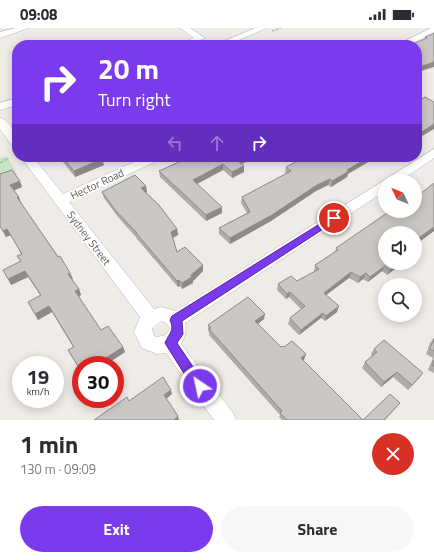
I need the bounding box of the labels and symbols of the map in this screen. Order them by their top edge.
street label: Hector Road [68,165,127,203]
north arrow [378,174,422,218]
pin [317,201,351,235]
street label: Sydney Street [63,207,115,269]
speed limit sign: 30 [72,356,124,408]
position arrow [179,365,221,407]

